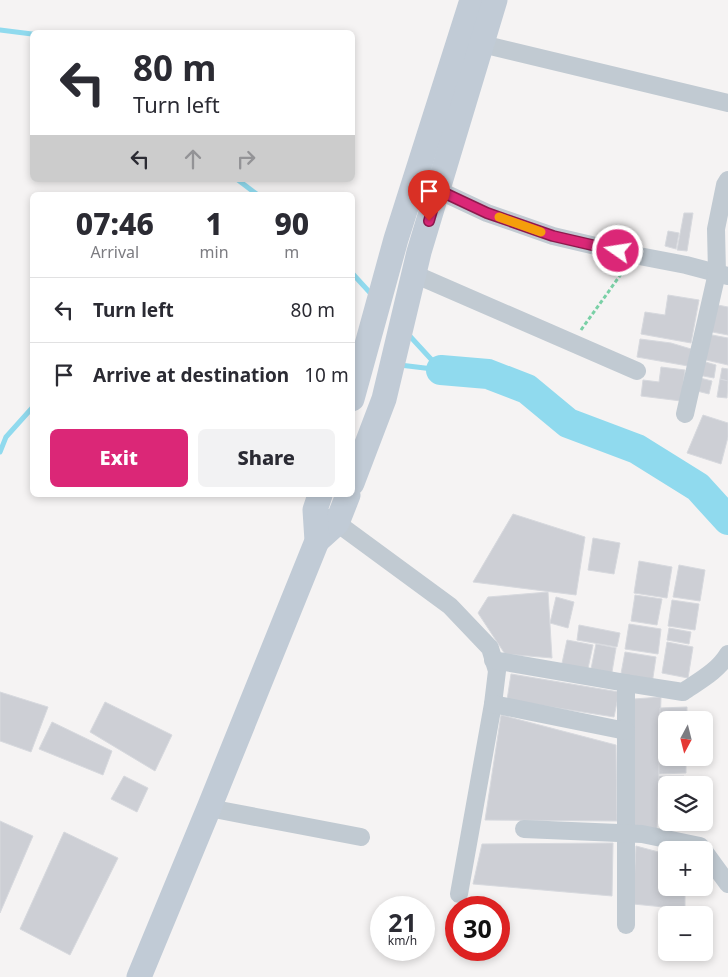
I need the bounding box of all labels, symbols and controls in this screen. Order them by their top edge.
text: 80 m [133,44,216,91]
icon: left [50,50,115,115]
text: Turn left [133,89,220,119]
icon: left [126,145,154,173]
icon: ahead [179,145,207,173]
icon: right [232,145,260,173]
pin [408,170,450,221]
icon: arrive [415,177,443,205]
text: 07:46 [76,203,154,244]
text: 1 [205,203,223,244]
text: 90 [274,203,309,244]
position arrow [591,224,643,276]
text: Arrival [90,241,139,263]
text: min [200,241,229,263]
text: m [284,241,299,263]
icon: left [50,296,78,324]
text: Turn left [93,297,174,323]
text: 80 m [291,297,335,323]
icon: arrive [50,361,78,389]
text: Arrive at destination [93,362,289,388]
text: 10 m [304,362,349,388]
button: Exit [50,429,188,487]
button: Share [198,429,335,487]
north arrow [658,711,712,766]
map controls [658,711,713,961]
button: layers [658,776,713,831]
button: + [658,841,713,896]
speed limit sign: 30 [445,896,510,961]
text: 21 [388,905,417,939]
button: − [658,906,713,961]
text: km/h [388,932,417,949]

